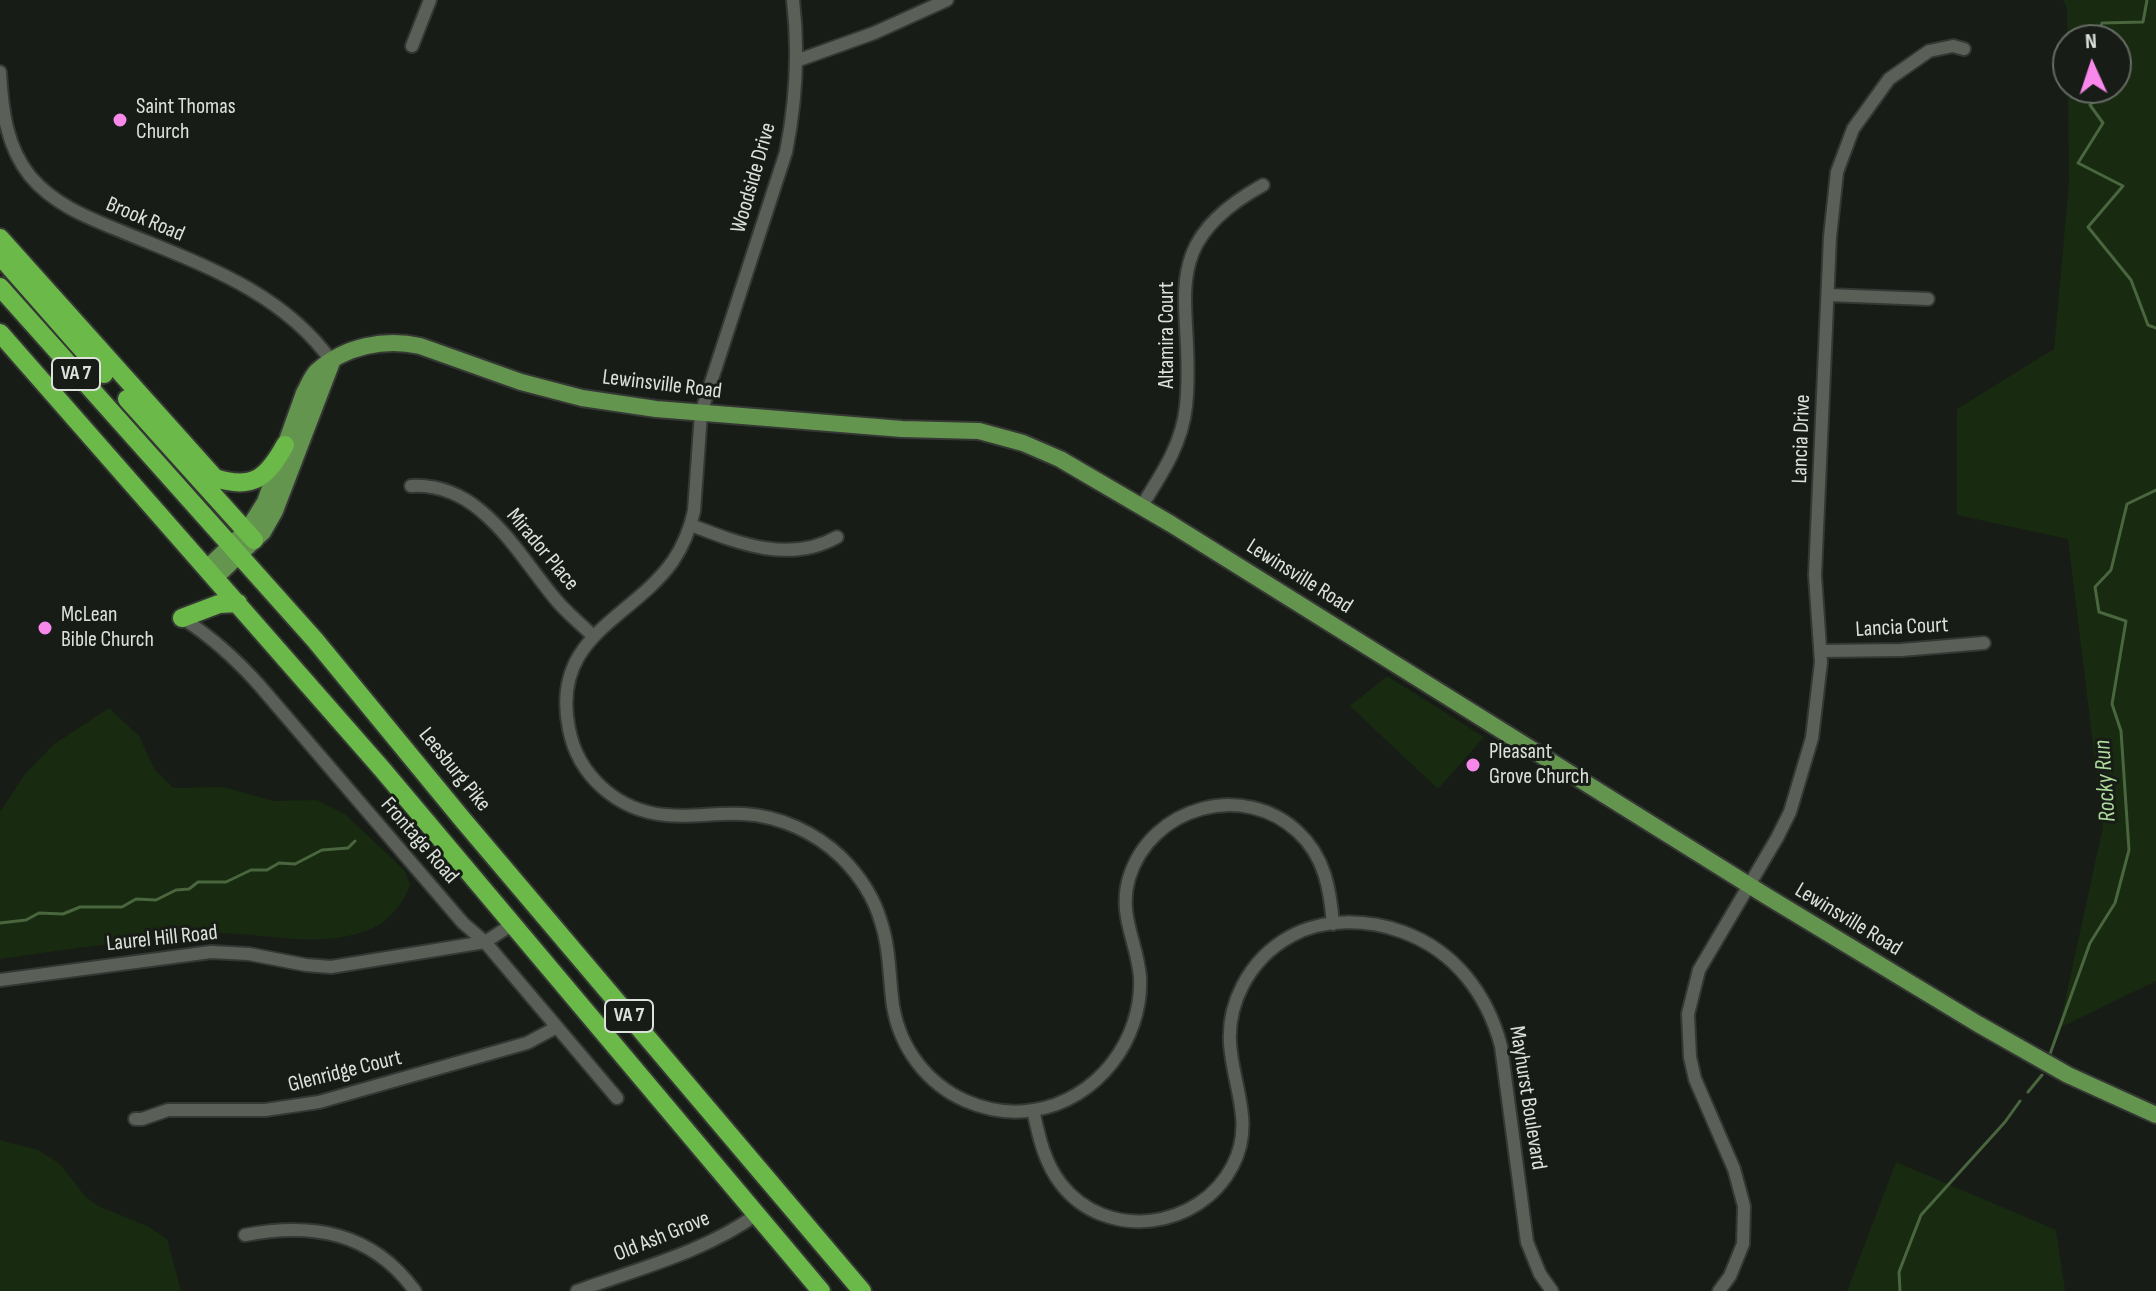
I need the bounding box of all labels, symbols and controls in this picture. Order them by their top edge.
north arrow [2052,24,2132,104]
text: N [2084,28,2097,55]
place label: Saint Thomas Church [136,94,236,146]
marker: Saint Thomas Church [111,111,129,129]
street label: Woodside Drive [726,120,782,236]
street label: Brook Road [102,192,188,248]
street label: Altamira Court [1154,281,1180,389]
road number: VA 7 [52,358,100,390]
street label: Lewinsville Road [601,365,723,405]
street label: Lancia Drive [1787,394,1817,484]
street label: Mirador Place [500,504,584,596]
street label: Lewinsville Road [1241,534,1357,620]
place label: McLean Bible Church [61,602,154,654]
street label: Lancia Court [1855,612,1949,644]
marker: McLean Bible Church [36,619,54,637]
street label: Leesburg Pike [412,723,496,817]
place label: Pleasant Grove Church [1489,739,1589,790]
water label: Rocky Run [2089,739,2123,823]
marker: Pleasant Grove Church [1464,756,1482,774]
street label: Frontage Road [374,792,464,890]
street label: Lewinsville Road [1790,878,1906,962]
street label: Laurel Hill Road [105,920,219,958]
road number: VA 7 [605,1000,653,1032]
street label: Mayhurst Boulevard [1503,1024,1551,1172]
street label: Glenridge Court [285,1045,405,1099]
street label: Old Ash Grove [610,1206,714,1268]

